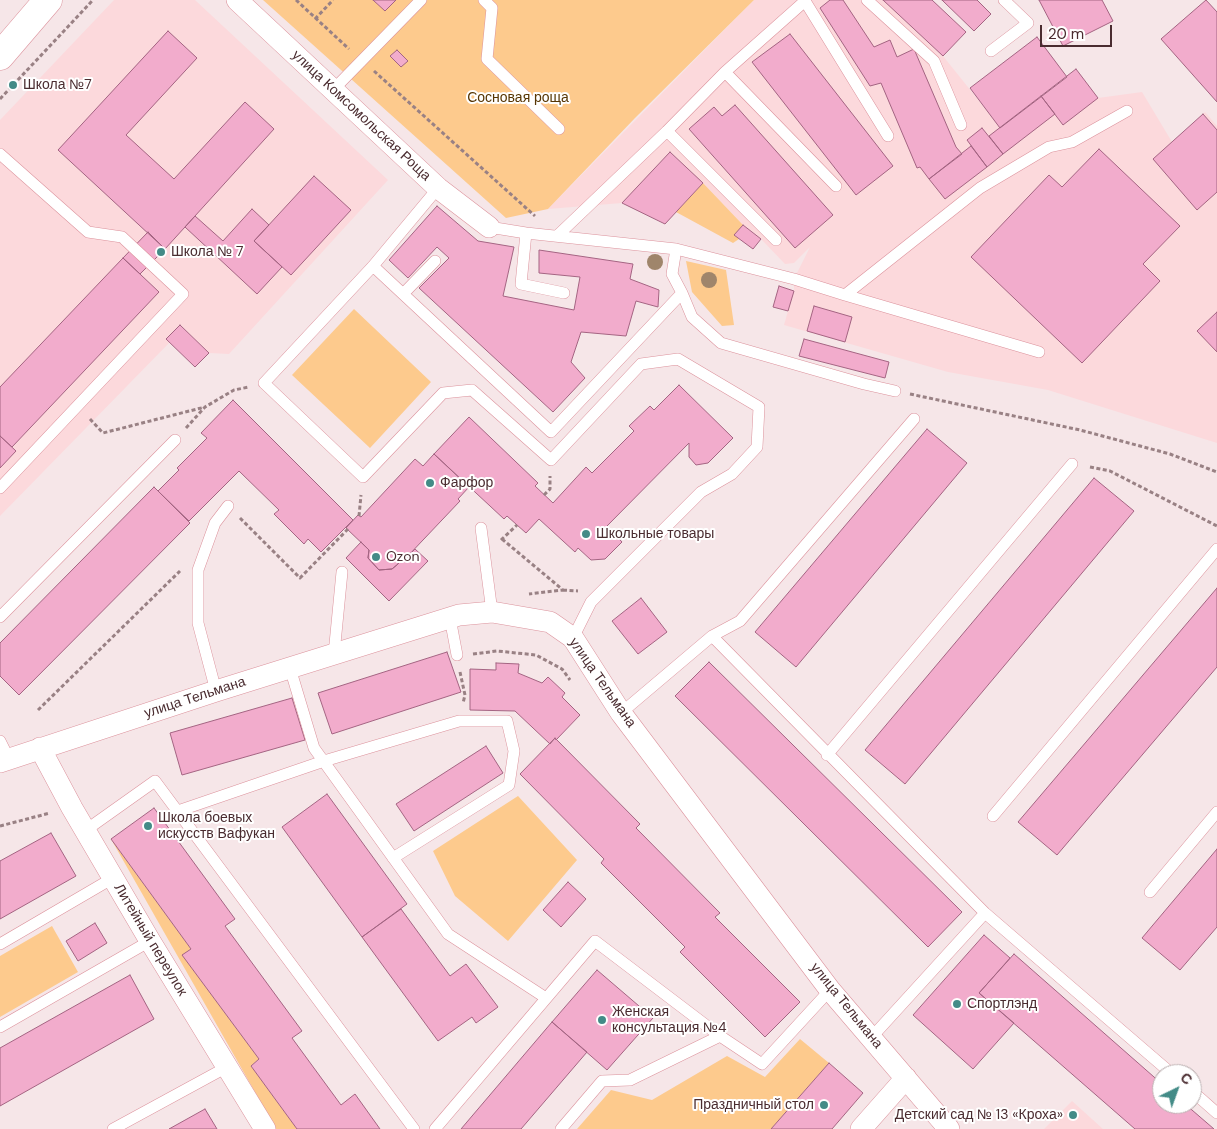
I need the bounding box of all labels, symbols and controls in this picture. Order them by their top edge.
scale bar [1042,15,1114,47]
text: 20 m [1048,24,1084,44]
street label: улица Комсомольская Роща [288,47,434,185]
place label: Школа №7 [23,77,92,93]
marker: Школа №7 [7,79,19,91]
park label: Сосновая роща [467,90,569,106]
place label: Школа № 7 [171,244,243,260]
marker: Школа № 7 [155,246,167,258]
place label: Фарфор [440,475,493,491]
marker: Фарфор [424,477,436,489]
place label: Школьные товары [596,526,714,542]
marker: Школьные товары [580,528,592,540]
place label: Ozon [386,549,420,565]
marker: Ozon [370,551,382,563]
street label: улица Тельмана [565,635,639,731]
street label: улица Тельмана [142,674,248,722]
place label: Школа боевых искусств Вафукан [158,810,275,842]
marker: Школа боевых искусств Вафукан [142,820,154,832]
street label: Литейный переулок [110,881,190,999]
street label: улица Тельмана [806,960,886,1052]
place label: Спортлэнд [967,996,1037,1012]
marker: Спортлэнд [951,998,963,1010]
place label: Женская консультация №4 [612,1004,727,1036]
marker: Женская консультация №4 [596,1014,608,1026]
north arrow [1152,1064,1202,1114]
text: С [1177,1069,1196,1089]
place label: Праздничный стол [693,1097,814,1113]
marker: Праздничный стол [818,1099,830,1111]
place label: Детский сад № 13 «Кроха» [895,1107,1063,1123]
marker: Детский сад № 13 «Кроха» [1067,1109,1079,1121]

